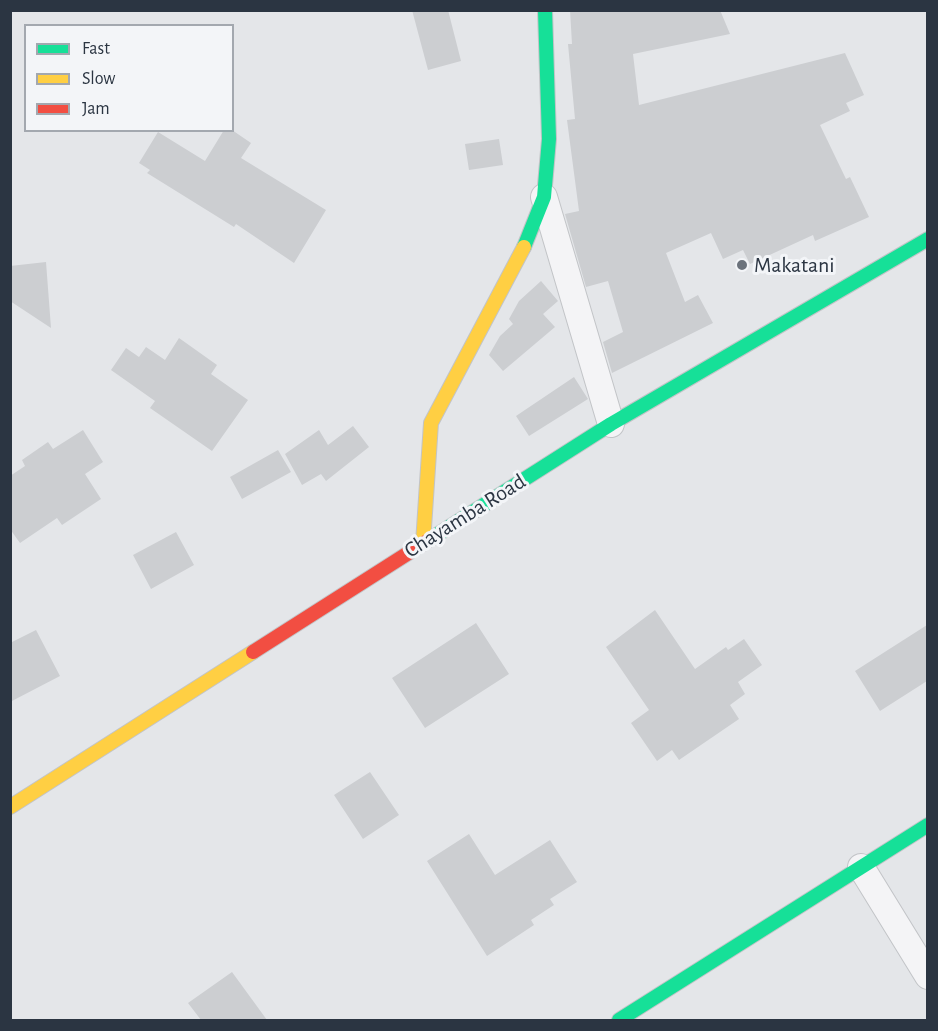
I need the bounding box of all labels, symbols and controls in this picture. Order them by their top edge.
legend [24,24,234,132]
text: Fast [82,40,110,58]
text: Slow [82,70,115,88]
text: Jam [82,100,110,118]
place label: Makatani [754,252,835,278]
marker: Makatani [735,258,749,272]
street label: Chayamba Road [399,468,531,564]

